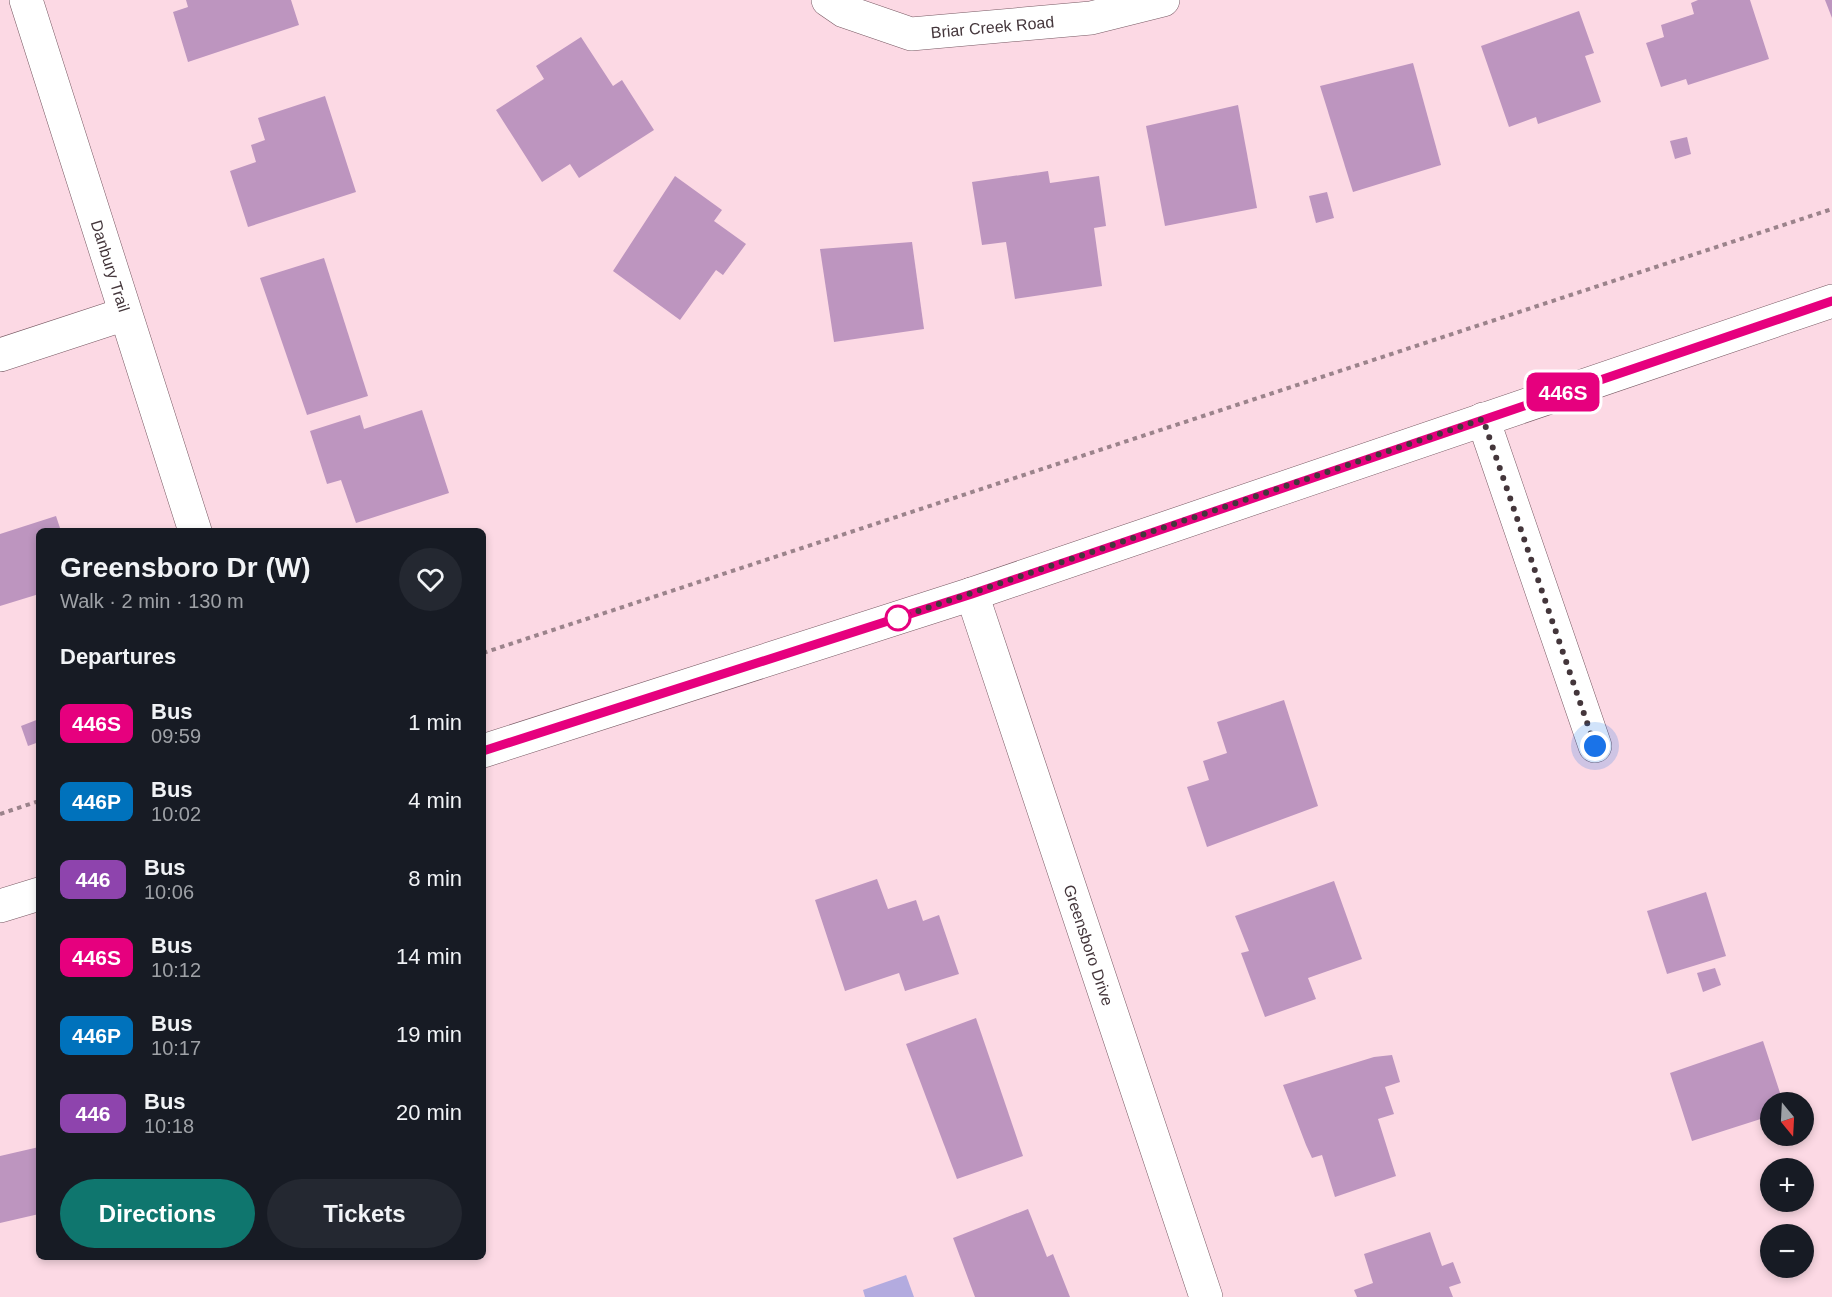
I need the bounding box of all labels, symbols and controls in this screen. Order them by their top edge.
street label: Briar Creek Road [930,13,1055,41]
street label: Danbury Trail [88,218,133,314]
line badge: 446S [1521,372,1605,412]
text: 446S [1538,381,1588,404]
button: heart [399,548,462,611]
text: Greensboro Dr (W) [60,552,310,583]
text: Walk · 2 min · 130 m [60,590,244,612]
unlabelled marker [885,605,911,631]
text: Departures [60,644,176,669]
text: Bus [151,699,193,724]
text: 1 min [408,710,462,735]
text: 446S [72,712,121,735]
text: 09:59 [151,725,201,747]
your location [1580,731,1610,761]
text: Bus [151,777,193,802]
text: 4 min [408,788,462,813]
text: 446P [72,790,121,813]
text: 10:02 [151,803,201,825]
text: Bus [144,855,186,880]
text: 8 min [408,866,462,891]
text: 446 [75,868,111,891]
text: 10:06 [144,881,194,903]
street label: Greensboro Drive [1061,882,1117,1008]
text: Bus [151,933,193,958]
text: 14 min [396,944,462,969]
text: 446S [72,946,121,969]
text: 10:12 [151,959,201,981]
text: Bus [151,1011,193,1036]
text: 19 min [396,1022,462,1047]
text: 446P [72,1024,121,1047]
text: 10:17 [151,1037,201,1059]
text: Bus [144,1089,186,1114]
north arrow [1760,1092,1814,1146]
map controls [1760,1092,1814,1278]
text: 20 min [396,1100,462,1125]
text: 446 [75,1102,111,1125]
text: 10:18 [144,1115,194,1137]
button: + [1760,1158,1814,1212]
button: Directions [60,1179,255,1248]
button: Tickets [267,1179,462,1248]
button: − [1760,1224,1814,1278]

